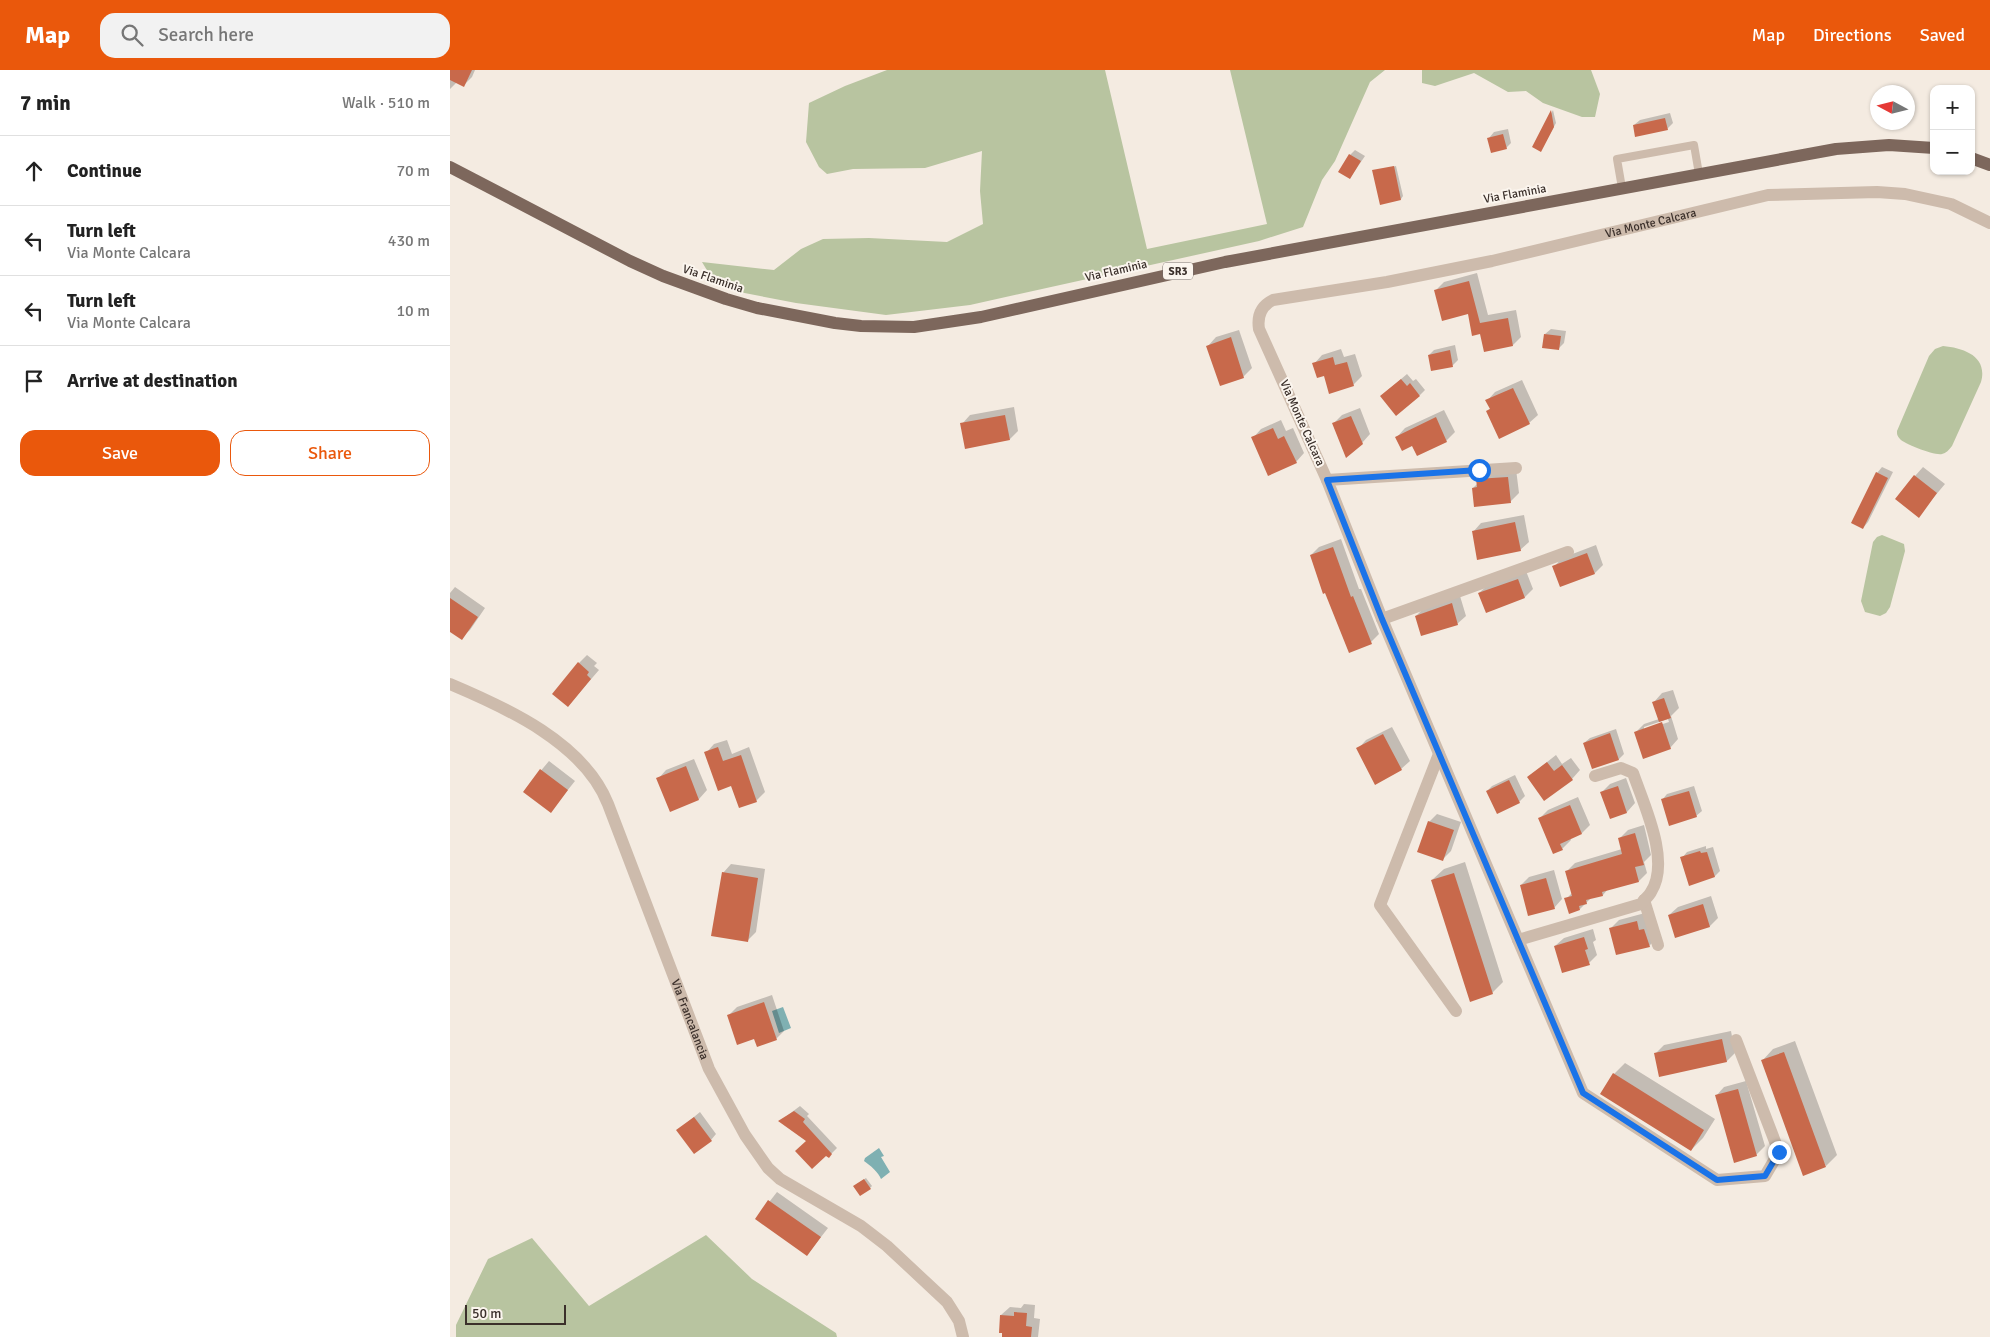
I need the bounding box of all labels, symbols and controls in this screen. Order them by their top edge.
search box [100,13,450,58]
text: Map [25,20,70,50]
icon: search [118,21,146,49]
text: Search here [158,23,254,47]
text: Map [1752,24,1785,46]
text: Directions [1813,24,1892,46]
text: Saved [1920,24,1965,46]
north arrow [1870,85,1915,130]
map controls [1930,85,1975,175]
button: + [1930,85,1975,130]
text: 7 min [20,90,71,116]
text: Walk · 510 m [342,93,430,113]
button: − [1930,130,1975,175]
icon: ahead [20,157,48,185]
text: Continue [67,159,142,183]
text: 70 m [396,161,430,181]
street label: Via Flaminia [1482,181,1548,207]
street label: Via Monte Calcara [1604,205,1698,241]
text: Turn left [67,219,136,243]
icon: left [20,227,48,255]
text: 430 m [388,231,430,251]
text: Via Monte Calcara [67,243,191,263]
street label: Via Flaminia [1083,257,1149,285]
street label: Via Flaminia [681,262,745,296]
road number: SR3 [1163,262,1193,280]
text: Turn left [67,289,136,313]
icon: left [20,297,48,325]
text: 10 m [396,301,430,321]
text: Via Monte Calcara [67,313,191,333]
icon: arrive [20,367,48,395]
text: Arrive at destination [67,369,238,393]
street label: Via Monte Calcara [1276,378,1328,468]
button: Save [20,430,220,476]
button: Share [230,430,430,476]
route start [1468,459,1491,482]
street label: Via Francalancia [668,977,712,1062]
route end [1768,1141,1791,1164]
scale bar [465,1302,566,1325]
text: 50 m [472,1305,501,1322]

